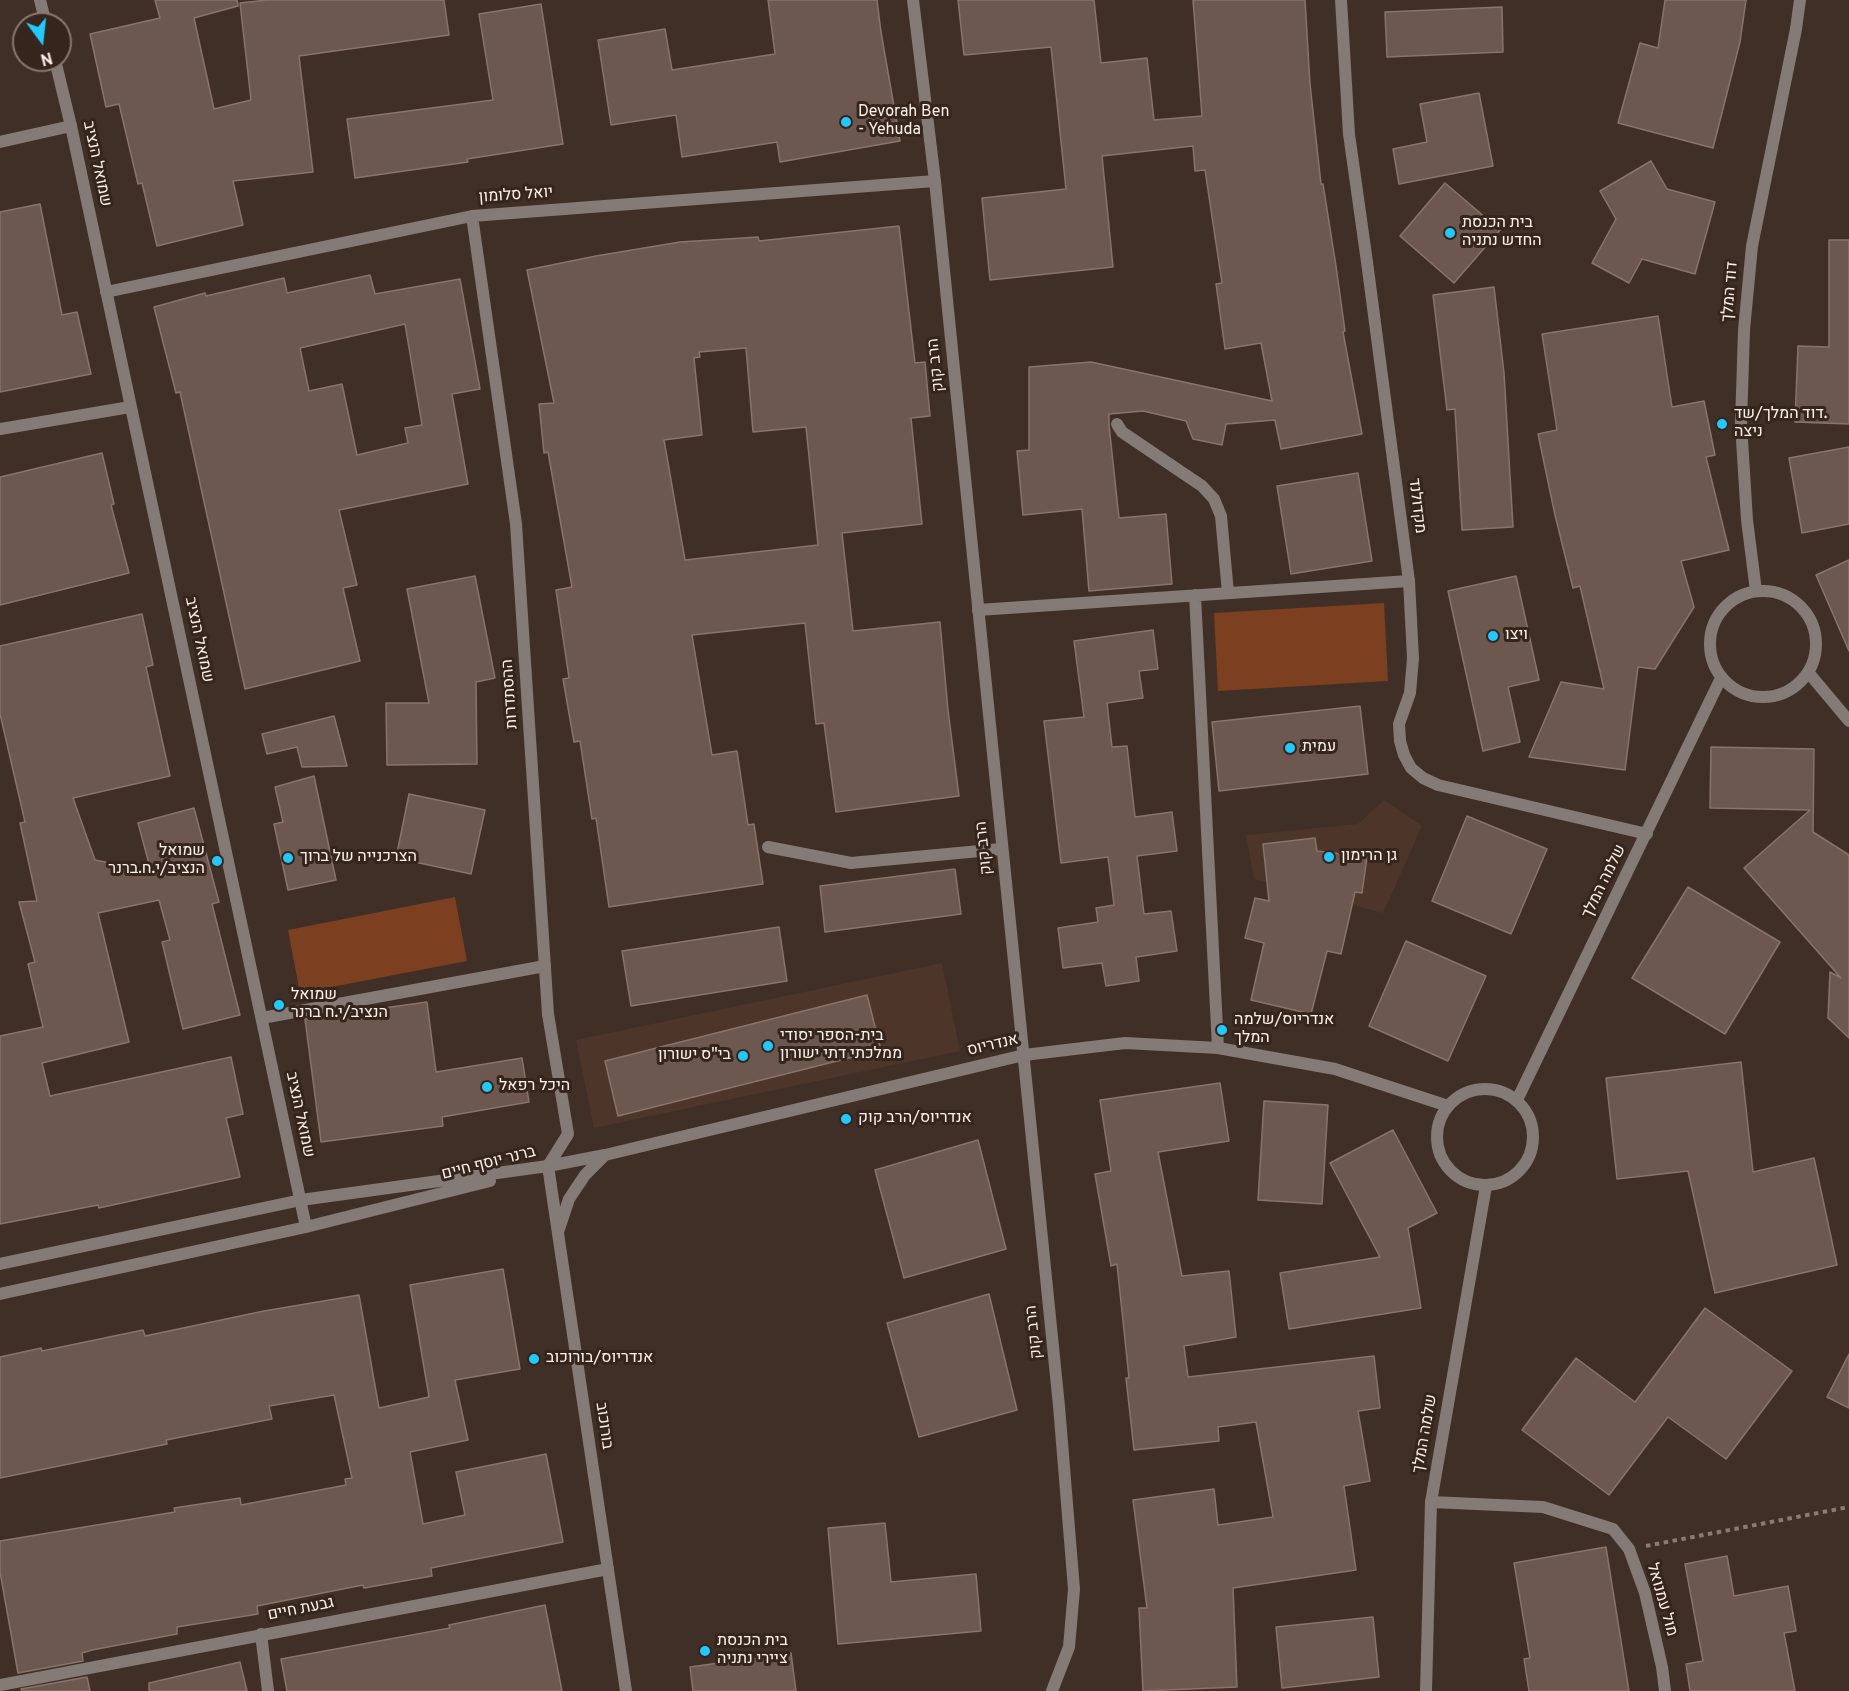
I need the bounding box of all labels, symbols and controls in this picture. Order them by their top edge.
north arrow [12,12,72,72]
text: N [38,46,54,69]
place label: Devorah Ben - Yehuda [858,103,950,141]
marker: Devorah Ben - Yehuda [839,115,853,129]
street label: שמואל הנציב [78,119,114,209]
street label: יואל סלומון [478,184,554,208]
place label: בית הכנסת החדש נתניה [1462,214,1542,252]
marker: בית הכנסת החדש נתניה [1443,226,1457,240]
street label: דוד המלך [1719,261,1743,323]
street label: הרב קוק [925,337,949,393]
place label: דוד המלך/שד. ניצה [1734,405,1827,443]
marker: דוד המלך/שד. ניצה [1715,417,1729,431]
street label: מקדולנד [1403,477,1429,535]
street label: שמואל הנציב [180,595,216,685]
place label: ויצו [1505,626,1528,646]
marker: ויצו [1486,629,1500,643]
street label: ההסתדרות [499,658,523,730]
place label: עמית [1302,738,1336,758]
marker: עמית [1283,741,1297,755]
street label: הרב קוק [973,820,997,876]
place label: שמואל הנציב/י.ח.ברנר [108,842,205,880]
street label: שלמה המלך [1579,842,1631,922]
place label: גן הרימון [1341,847,1397,867]
place label: הצרכנייה של ברוך [300,848,417,868]
marker: גן הרימון [1322,850,1336,864]
marker: הצרכנייה של ברוך [281,851,295,865]
marker: שמואל הנציב/י.ח.ברנר [210,854,224,868]
place label: שמואל הנציב/י.ח ברנר [291,986,388,1024]
marker: שמואל הנציב/י.ח ברנר [272,998,286,1012]
place label: אנדריוס/שלמה המלך [1234,1011,1334,1049]
marker: אנדריוס/שלמה המלך [1215,1023,1229,1037]
place label: בית-הספר יסודי ממלכתי דתי ישורון [780,1027,902,1065]
street label: אנדריוס [966,1031,1020,1061]
marker: בית-הספר יסודי ממלכתי דתי ישורון [761,1039,775,1053]
place label: בי"ס ישורון [658,1046,731,1066]
marker: בי"ס ישורון [736,1049,750,1063]
street label: שמואל הנציב [281,1070,317,1160]
place label: היכל רפאל [499,1077,570,1097]
marker: היכל רפאל [480,1080,494,1094]
place label: אנדריוס/הרב קוק [858,1109,972,1129]
marker: אנדריוס/הרב קוק [839,1112,853,1126]
street label: ברנר יוסף חיים [440,1143,538,1185]
street label: הרב קוק [1023,1304,1047,1360]
place label: אנדריוס/בורוכוב [546,1349,653,1369]
marker: אנדריוס/בורוכוב [527,1352,541,1366]
street label: שלמה המלך [1410,1393,1442,1475]
street label: בורוכוב [590,1401,616,1451]
street label: מול עמנואל [1641,1561,1681,1639]
street label: גבעת חיים [266,1594,336,1626]
place label: בית הכנסת ציירי נתניה [717,1632,788,1670]
marker: בית הכנסת ציירי נתניה [698,1644,712,1658]

